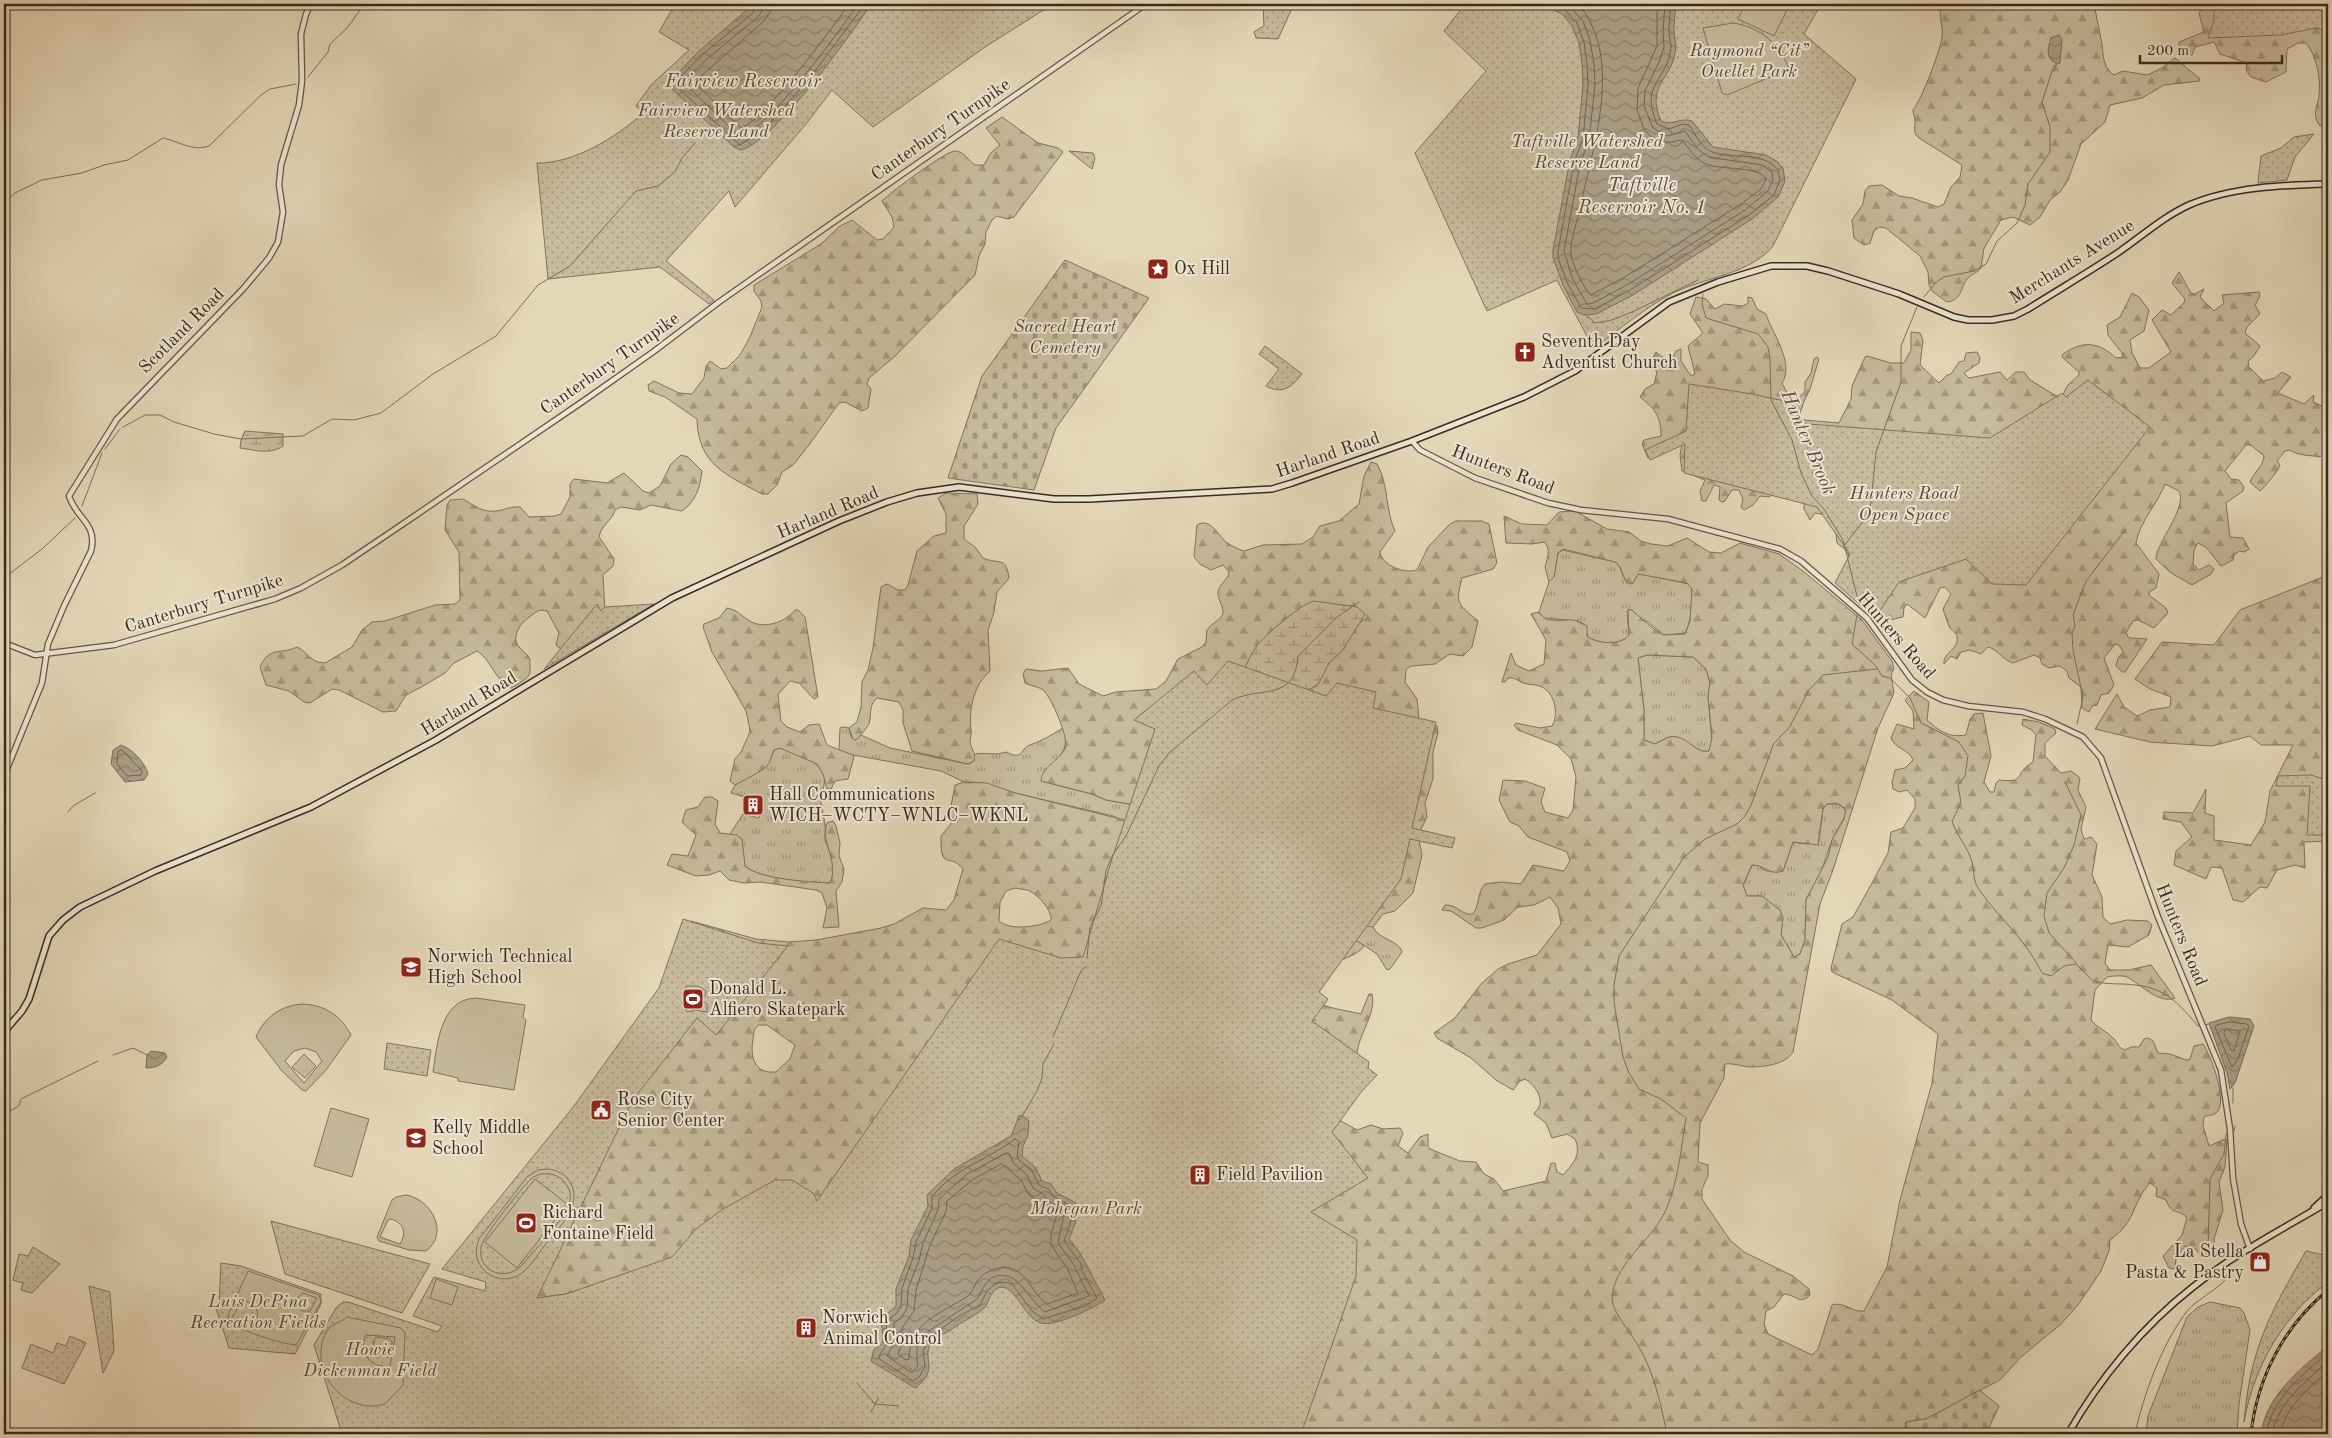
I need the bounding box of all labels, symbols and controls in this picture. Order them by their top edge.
scale bar [2140,32,2282,64]
park label: Raymond “Cit” Ouellet Park [1688,42,1810,81]
text: 200 m [2147,44,2189,59]
water label: Fairview Reservoir [664,73,822,92]
street label: Canterbury Turnpike [868,75,1014,185]
park label: Fairview Watershed Reserve Land [637,102,795,141]
park label: Taftville Watershed Reserve Land [1511,133,1663,172]
water label: Taftville Reservoir No. 1 [1577,177,1706,218]
street label: Merchants Avenue [2006,216,2138,308]
place icon: Ox Hill [1146,257,1170,281]
place label: Ox Hill [1174,260,1230,278]
street label: Scotland Road [136,285,228,377]
street label: Canterbury Turnpike [537,309,683,419]
park label: Sacred Heart Cemetery [1013,318,1117,357]
place label: Seventh Day Adventist Church [1541,333,1678,372]
church icon: Seventh Day Adventist Church [1513,340,1537,364]
water label: Hunter Brook [1776,387,1838,498]
street label: Harland Road [1274,429,1382,481]
street label: Hunters Road [1449,442,1557,498]
street label: Harland Road [775,484,881,542]
park label: Hunters Road Open Space [1849,485,1959,524]
street label: Canterbury Turnpike [123,571,285,637]
street label: Hunters Road [1854,589,1938,683]
street label: Harland Road [418,668,520,740]
place label: Hall Communications WICH–WCTY–WNLC–WKNL [769,786,1028,825]
building icon: Hall Communications WICH–WCTY–WNLC–WKNL [741,793,765,817]
street label: Hunters Road [2152,881,2210,989]
place label: Norwich Technical High School [427,948,573,987]
school or university icon: Norwich Technical High School [399,955,423,979]
place label: Donald L. Alfiero Skatepark [709,980,846,1019]
sports icon: Donald L. Alfiero Skatepark [681,987,705,1011]
place label: Rose City Senior Center [617,1091,725,1130]
public building icon: Rose City Senior Center [589,1098,613,1122]
place label: Kelly Middle School [432,1119,530,1158]
school or university icon: Kelly Middle School [404,1126,428,1150]
building icon: Field Pavilion [1188,1163,1212,1187]
place label: Field Pavilion [1216,1166,1323,1184]
park label: Mohegan Park [1029,1200,1142,1218]
place label: Richard Fontaine Field [542,1204,654,1243]
sports icon: Richard Fontaine Field [514,1211,538,1235]
place label: La Stella Pasta & Pastry [2125,1243,2244,1282]
shop icon: La Stella Pasta & Pastry [2248,1250,2272,1274]
park label: Luis DePina Recreation Fields [189,1293,326,1332]
place label: Norwich Animal Control [822,1309,942,1348]
building icon: Norwich Animal Control [794,1316,818,1340]
park label: Howie Dickenman Field [302,1341,437,1380]

